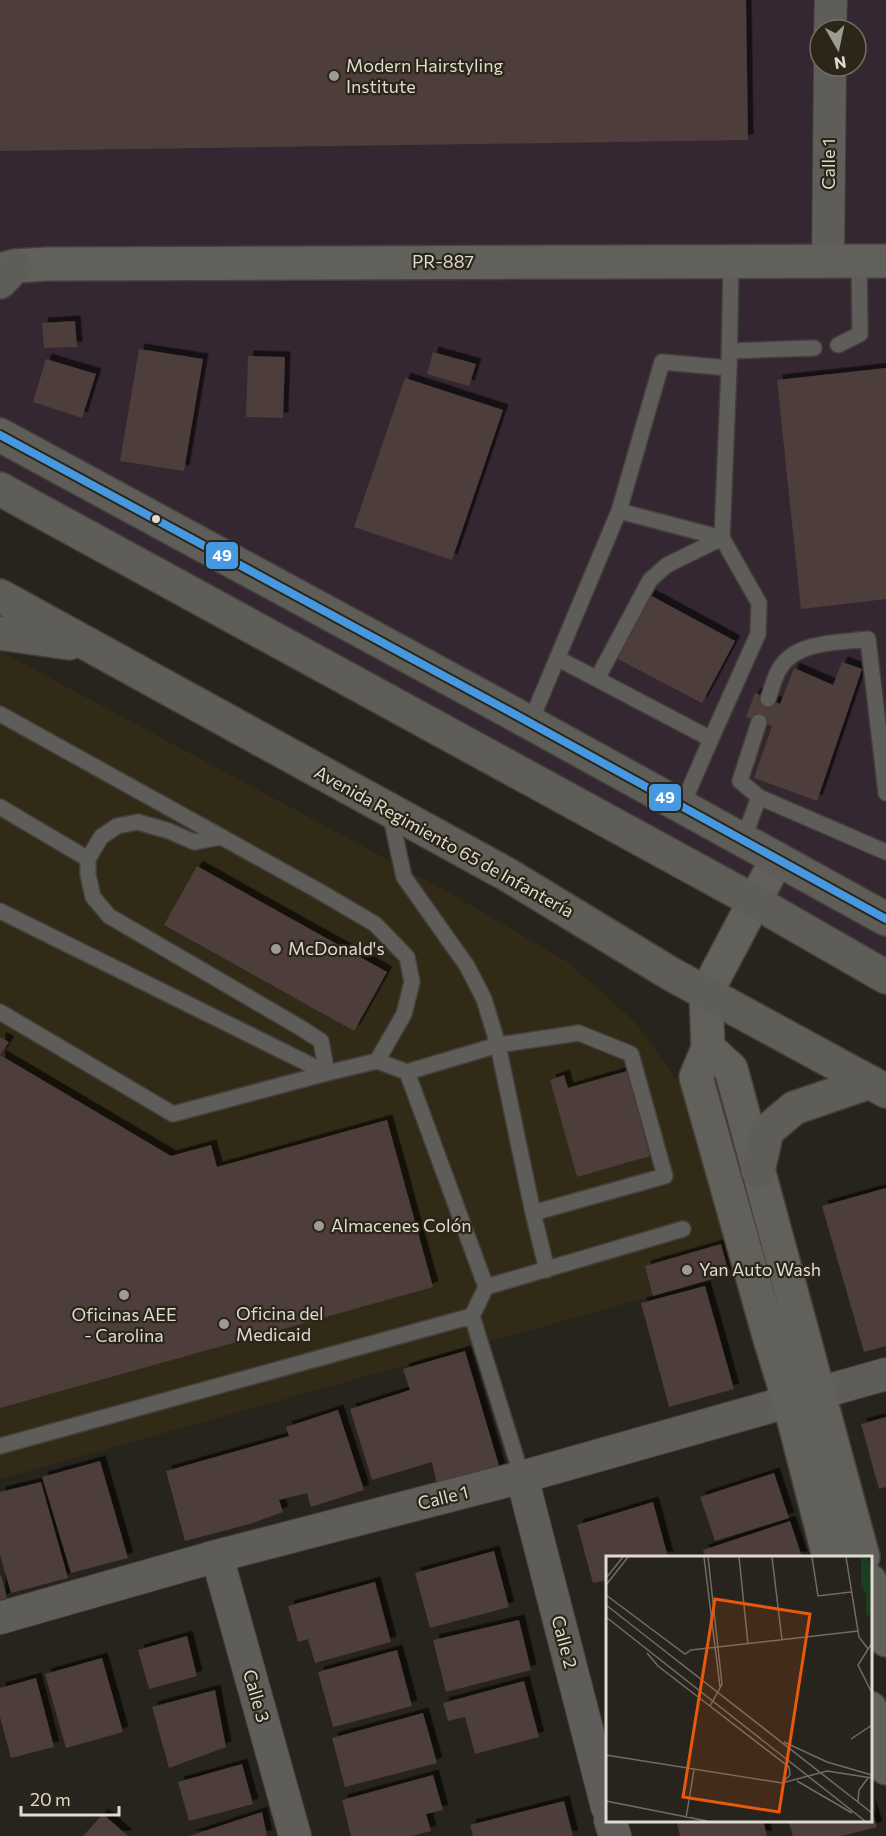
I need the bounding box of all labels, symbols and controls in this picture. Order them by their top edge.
north arrow [808,18,868,78]
text: N [833,53,848,74]
place label: Modern Hairstyling Institute [346,54,504,97]
marker: Modern Hairstyling Institute [327,69,341,83]
street label: Calle 1 [817,138,839,190]
street label: PR-887 [412,250,474,272]
unlabelled marker [150,513,162,525]
line badge: 49 [205,541,239,570]
text: 49 [212,545,232,564]
street label: Avenida Regimiento 65 de Infantería [311,760,578,922]
line badge: 49 [648,783,682,812]
text: 49 [655,787,675,806]
place label: McDonald's [288,937,385,959]
marker: McDonald's [269,942,283,956]
place label: Almacenes Colón [331,1214,472,1236]
marker: Almacenes Colón [312,1219,326,1233]
place label: Yan Auto Wash [699,1258,821,1280]
marker: Yan Auto Wash [680,1263,694,1277]
marker: Oficinas AEE - Carolina [117,1288,131,1302]
place label: Oficina del Medicaid [236,1302,324,1345]
place label: Oficinas AEE - Carolina [71,1303,177,1346]
marker: Oficina del Medicaid [217,1317,231,1331]
street label: Calle 1 [415,1480,470,1514]
inset map [606,1556,871,1821]
street label: Calle 2 [547,1613,583,1671]
street label: Calle 3 [239,1667,275,1725]
scale bar [21,1779,118,1817]
text: 20 m [30,1788,71,1810]

